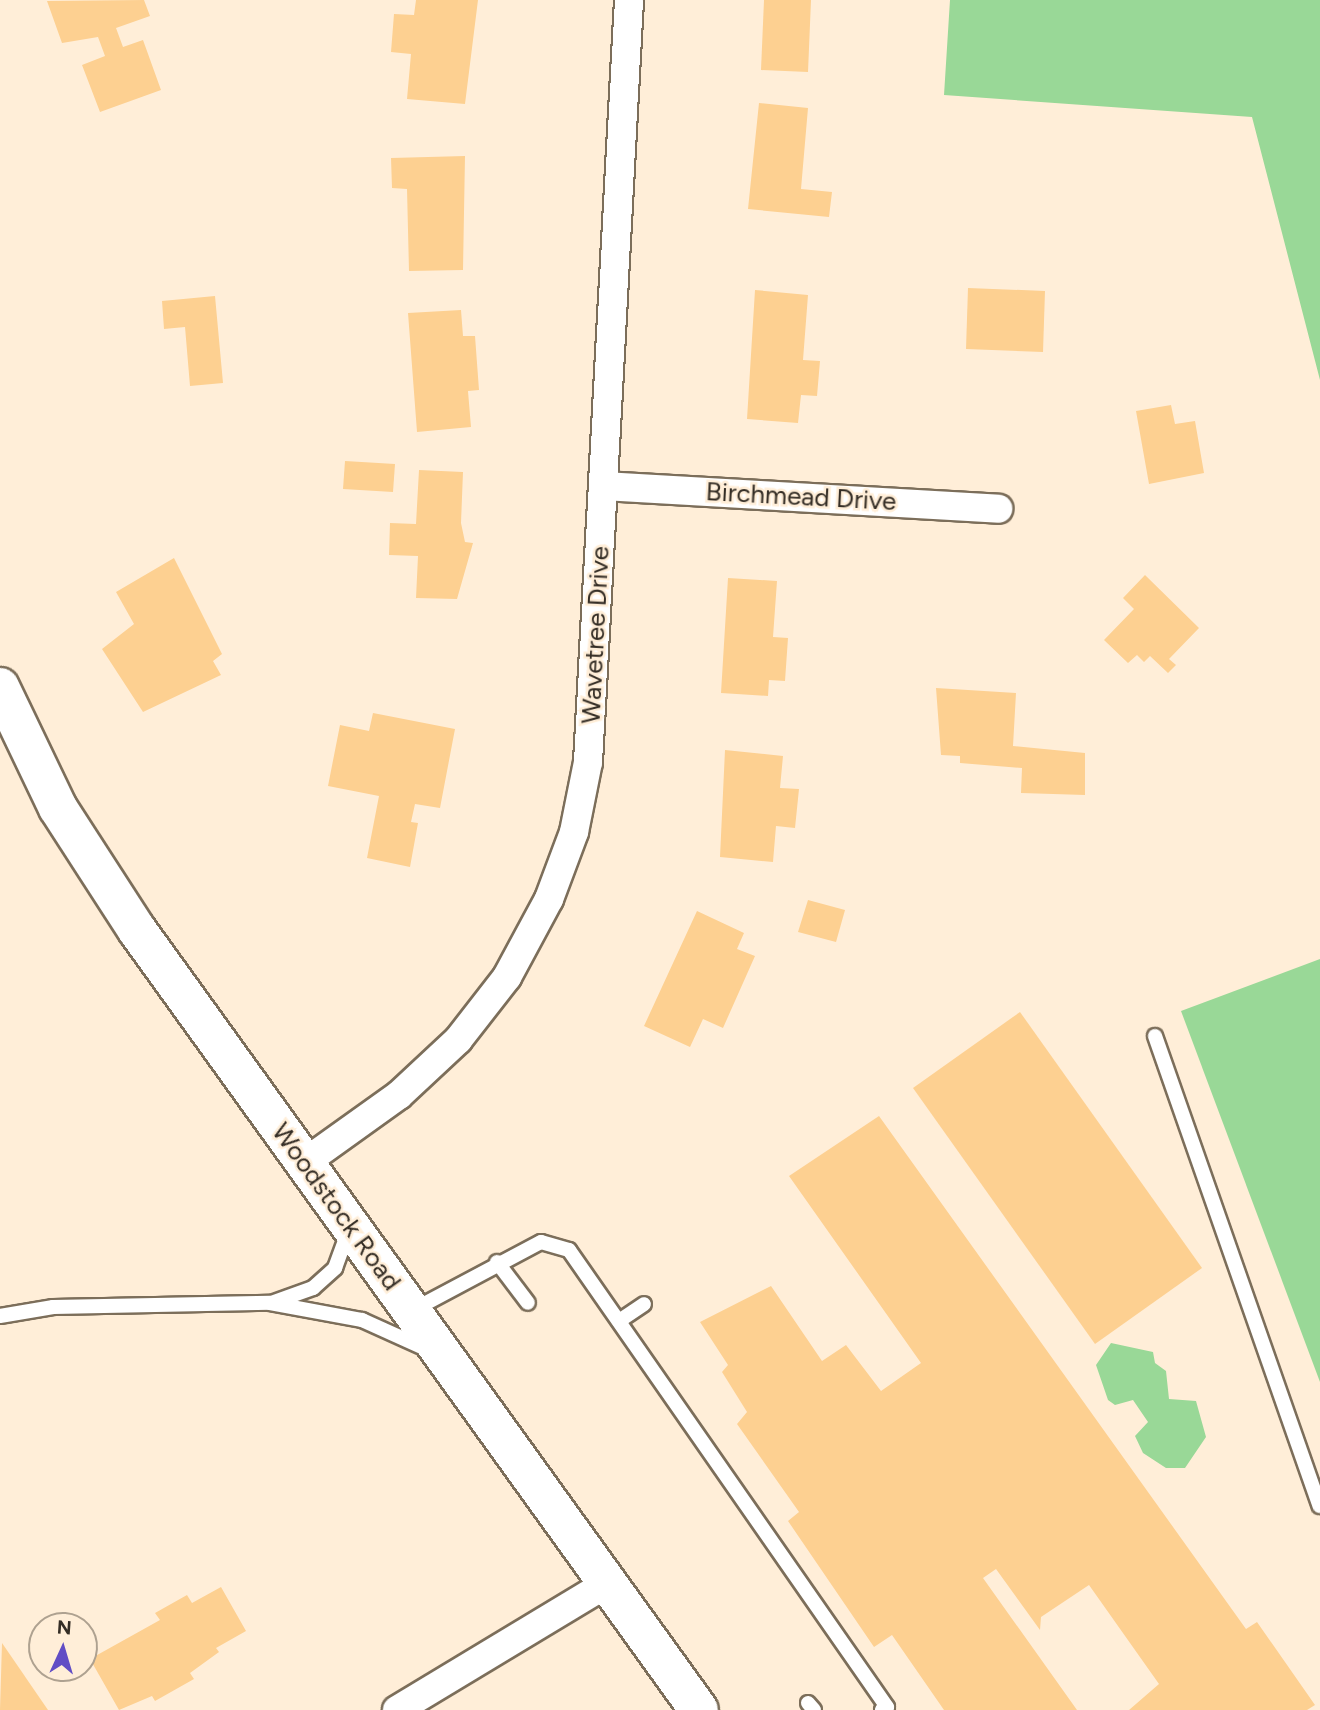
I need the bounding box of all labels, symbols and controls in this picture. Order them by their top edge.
street label: Birchmead Drive [705,476,897,518]
street label: Wavetree Drive [576,545,616,725]
street label: Woodstock Road [265,1117,407,1297]
north arrow [28,1612,98,1682]
text: N [56,1616,72,1640]

